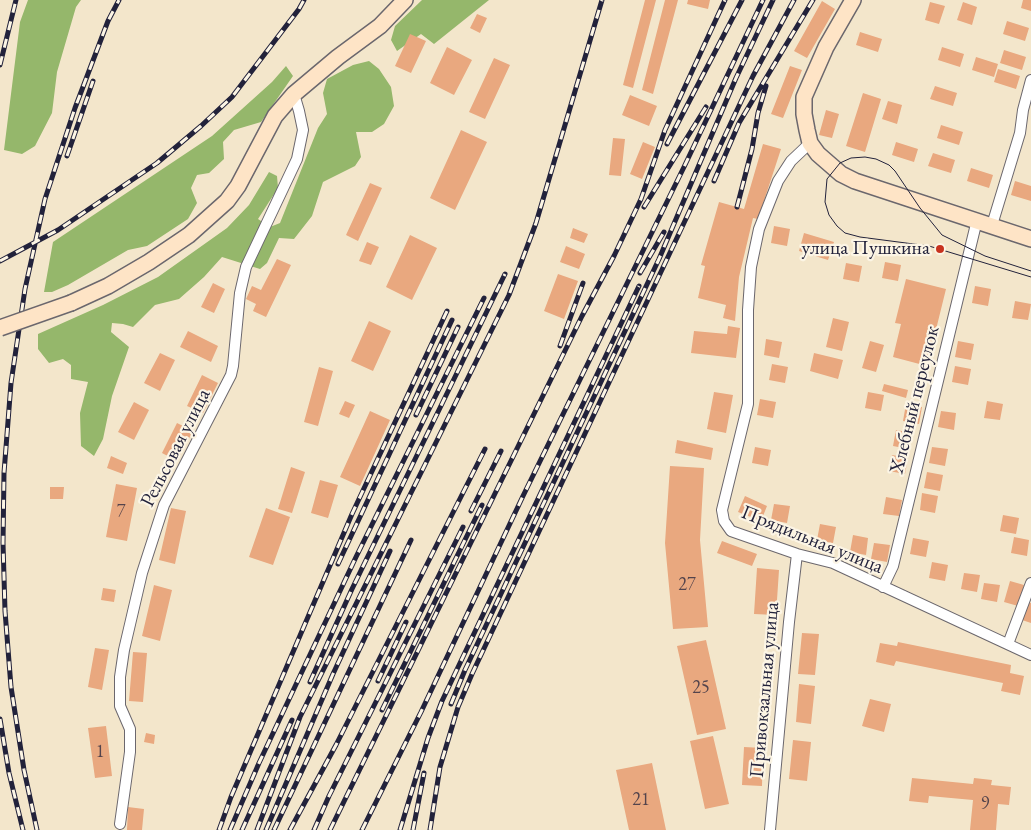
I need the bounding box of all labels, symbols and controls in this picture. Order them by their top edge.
place label: улица Пушкина [802,237,930,261]
marker: улица Пушкина [934,243,946,255]
street label: Хлебный переулок [885,324,945,476]
street label: Рельсовая улица [136,385,216,511]
house number: 7 [117,501,125,523]
street label: Прядильная улица [738,501,886,579]
house number: 27 [678,574,696,596]
street label: Привокзальная улица [745,601,785,779]
house number: 25 [692,677,710,699]
house number: 1 [96,741,104,763]
house number: 21 [632,789,650,811]
house number: 9 [981,793,989,815]

